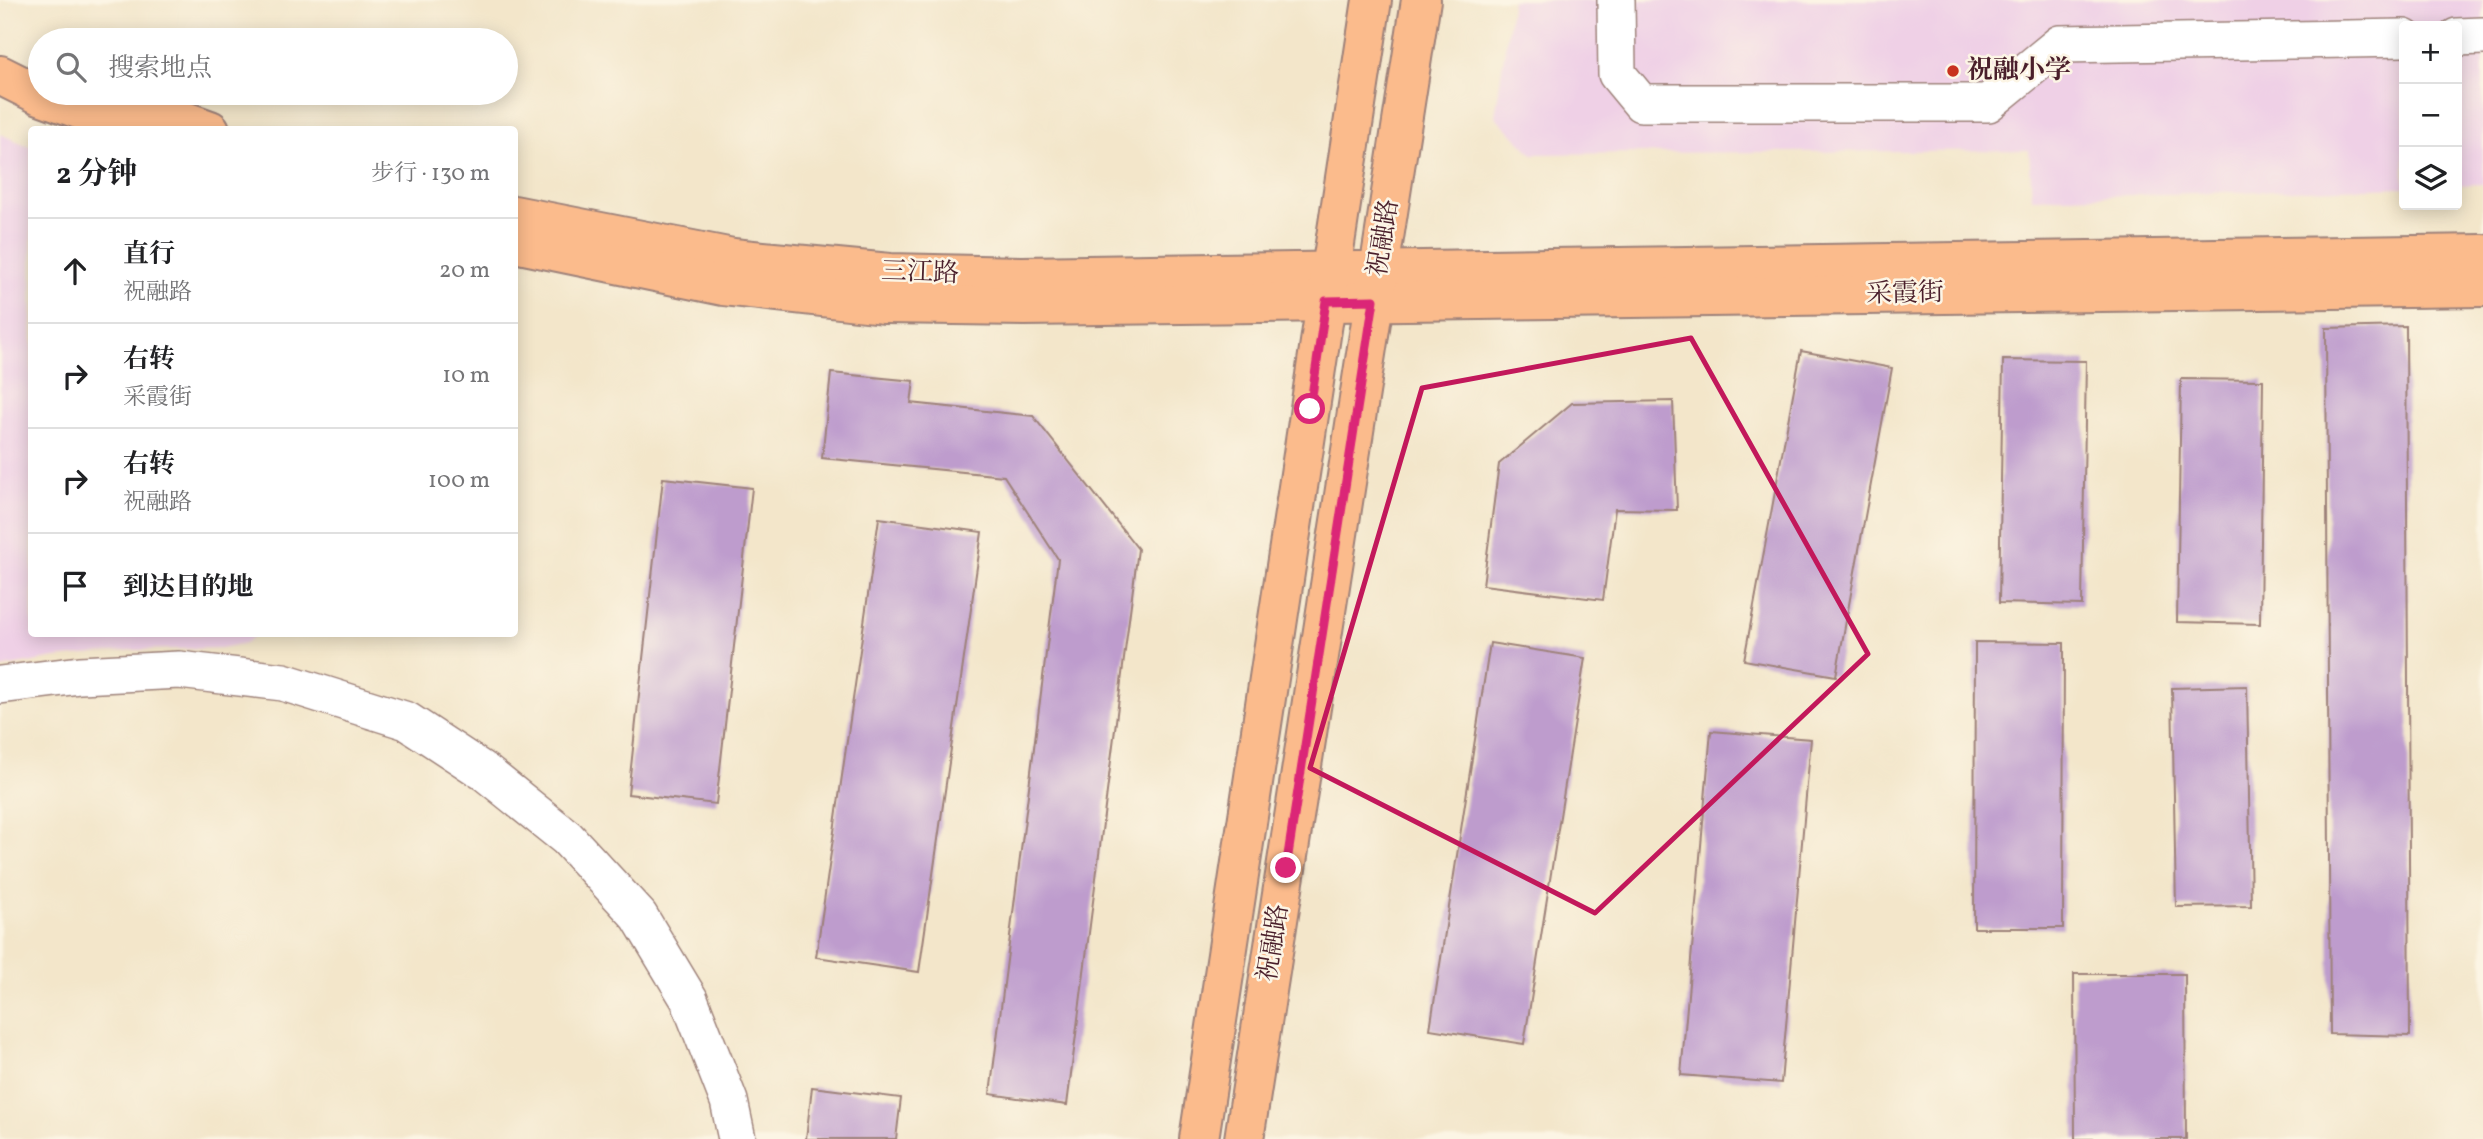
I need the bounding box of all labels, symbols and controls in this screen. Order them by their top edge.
map controls [2399,21,2462,210]
button: + [2399,21,2462,84]
search box [28,28,518,105]
icon: search [52,48,90,86]
text: 搜索地点 [108,51,212,87]
place label: 祝融小学 [1967,53,2071,89]
marker: 祝融小学 [1945,63,1961,79]
button: − [2399,84,2462,147]
button: layers [2399,147,2462,210]
text: 2 分钟 [56,154,138,196]
text: 步行 · 130 m [371,158,490,190]
street label: 祝融路 [1360,197,1408,279]
text: 直行 [123,237,175,273]
icon: ahead [56,252,94,290]
street label: 三江路 [880,254,960,292]
text: 20 m [439,255,490,287]
street label: 采霞街 [1866,275,1944,313]
text: 祝融路 [123,277,192,309]
text: 右转 [123,342,175,378]
icon: right [56,357,94,395]
text: 10 m [442,360,490,392]
text: 采霞街 [123,382,192,414]
route start [1294,393,1325,424]
text: 右转 [123,447,175,483]
icon: right [56,462,94,500]
text: 100 m [428,465,490,497]
text: 祝融路 [123,487,192,519]
icon: arrive [56,567,94,605]
text: 到达目的地 [123,570,253,606]
route end [1270,852,1301,883]
street label: 祝融路 [1250,902,1298,984]

